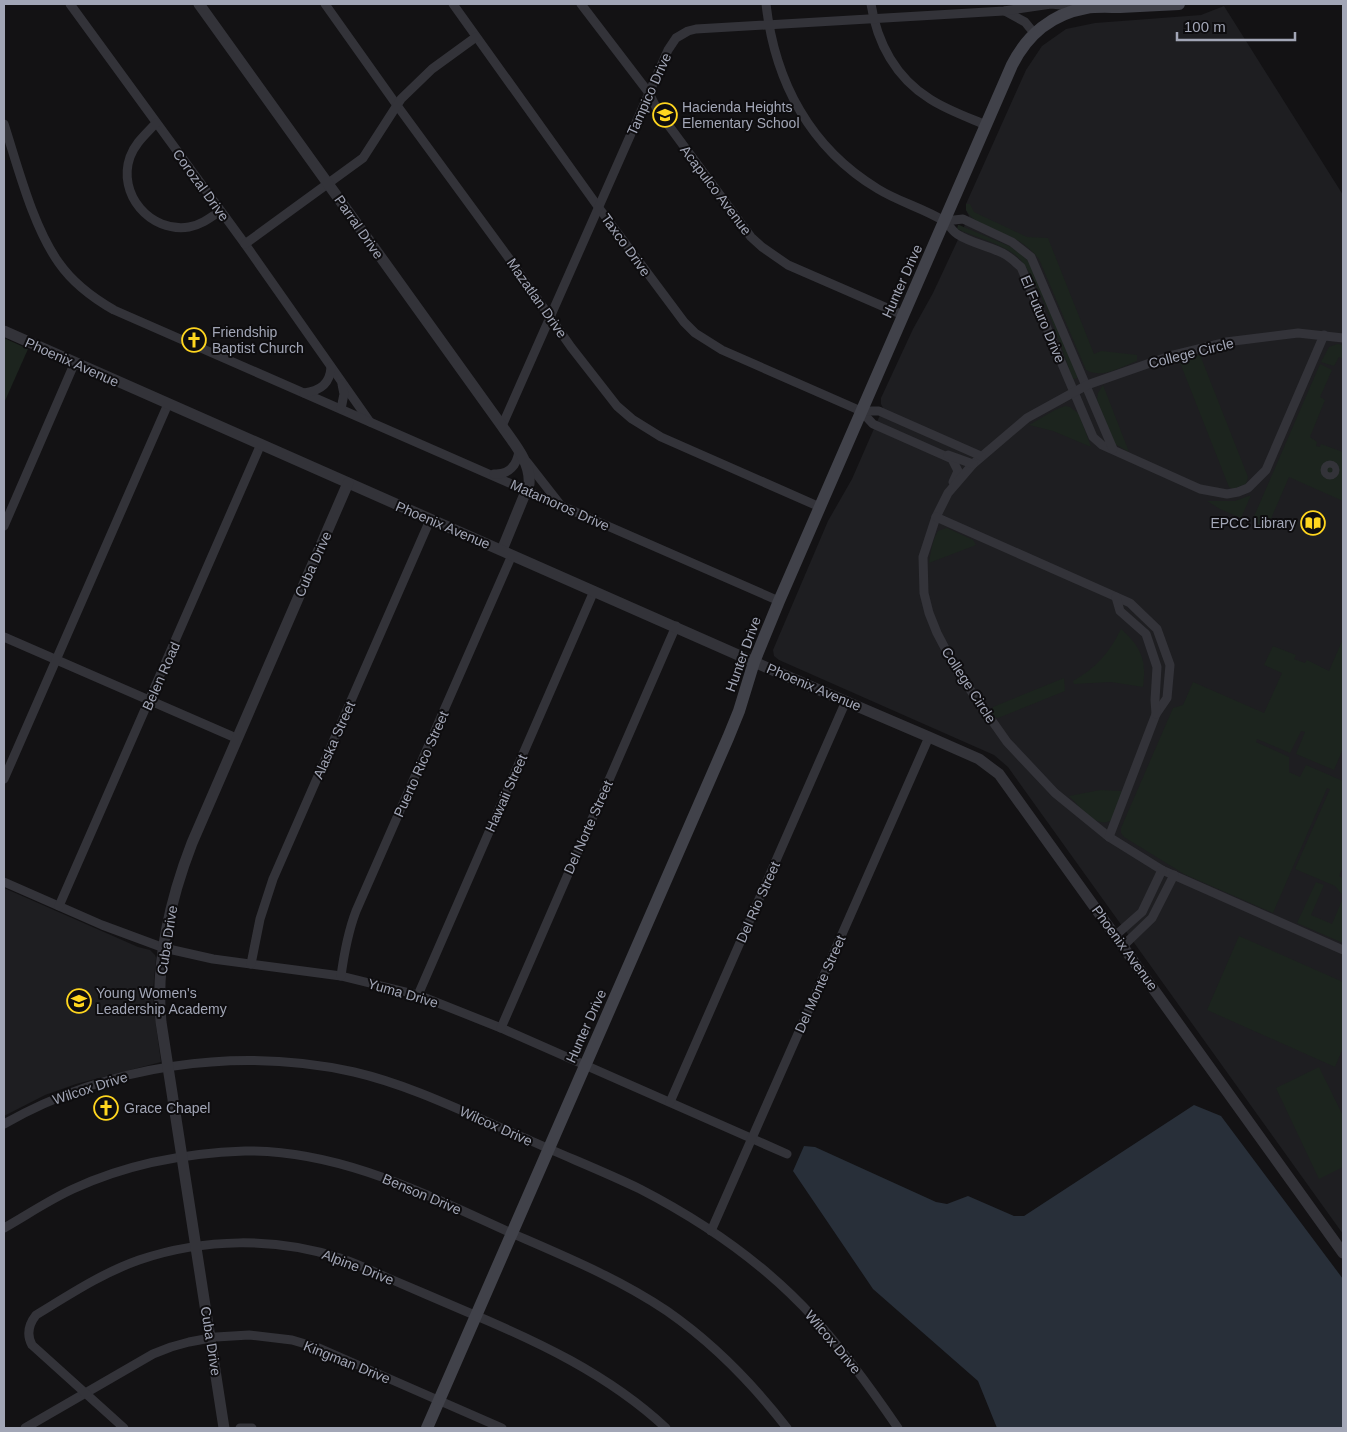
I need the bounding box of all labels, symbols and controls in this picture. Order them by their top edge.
scale bar [1177,10,1294,42]
text: 100 m [1184,18,1226,35]
street label: Tampico Drive [624,50,674,138]
place label: Hacienda Heights Elementary School [682,99,800,131]
school or university icon: Hacienda Heights Elementary School [652,102,678,128]
street label: Acapulco Avenue [677,142,755,238]
street label: Corozal Drive [170,146,233,224]
street label: Parral Drive [331,192,387,262]
street label: Taxco Drive [598,211,654,279]
street label: Hunter Drive [879,242,925,320]
street label: Mazatlan Drive [504,255,570,341]
street label: El Futuro Drive [1017,273,1069,365]
place label: Friendship Baptist Church [212,324,304,356]
church icon: Friendship Baptist Church [181,327,207,353]
street label: Phoenix Avenue [23,334,122,390]
street label: College Circle [1147,335,1235,371]
street label: Matamoros Drive [508,476,612,534]
street label: Phoenix Avenue [393,498,493,552]
library icon: EPCC Library [1300,510,1326,536]
place label: EPCC Library [1210,515,1296,531]
street label: Cuba Drive [291,529,335,599]
street label: Hunter Drive [722,614,764,694]
street label: Belen Road [139,639,183,713]
street label: College Circle [939,644,1000,726]
street label: Phoenix Avenue [764,660,864,714]
street label: Alaska Street [310,699,358,781]
street label: Puerto Rico Street [390,708,452,820]
street label: Hawaii Street [482,752,530,834]
street label: Del Norte Street [560,778,616,876]
street label: Del Rio Street [733,859,783,945]
street label: Phoenix Avenue [1089,902,1161,994]
street label: Cuba Drive [154,904,180,976]
street label: Del Monte Street [791,933,849,1035]
street label: Yuma Drive [366,975,440,1011]
place label: Young Women's Leadership Academy [96,985,227,1017]
street label: Hunter Drive [563,987,609,1065]
school or university icon: Young Women's Leadership Academy [66,988,92,1014]
street label: Wilcox Drive [51,1068,130,1108]
church icon: Grace Chapel [93,1095,119,1121]
place label: Grace Chapel [124,1100,210,1116]
street label: Wilcox Drive [457,1103,535,1149]
street label: Benson Drive [380,1170,464,1218]
street label: Alpine Drive [320,1246,396,1288]
street label: Cuba Drive [198,1305,224,1377]
street label: Wilcox Drive [802,1307,864,1377]
street label: Kingman Drive [301,1337,393,1387]

